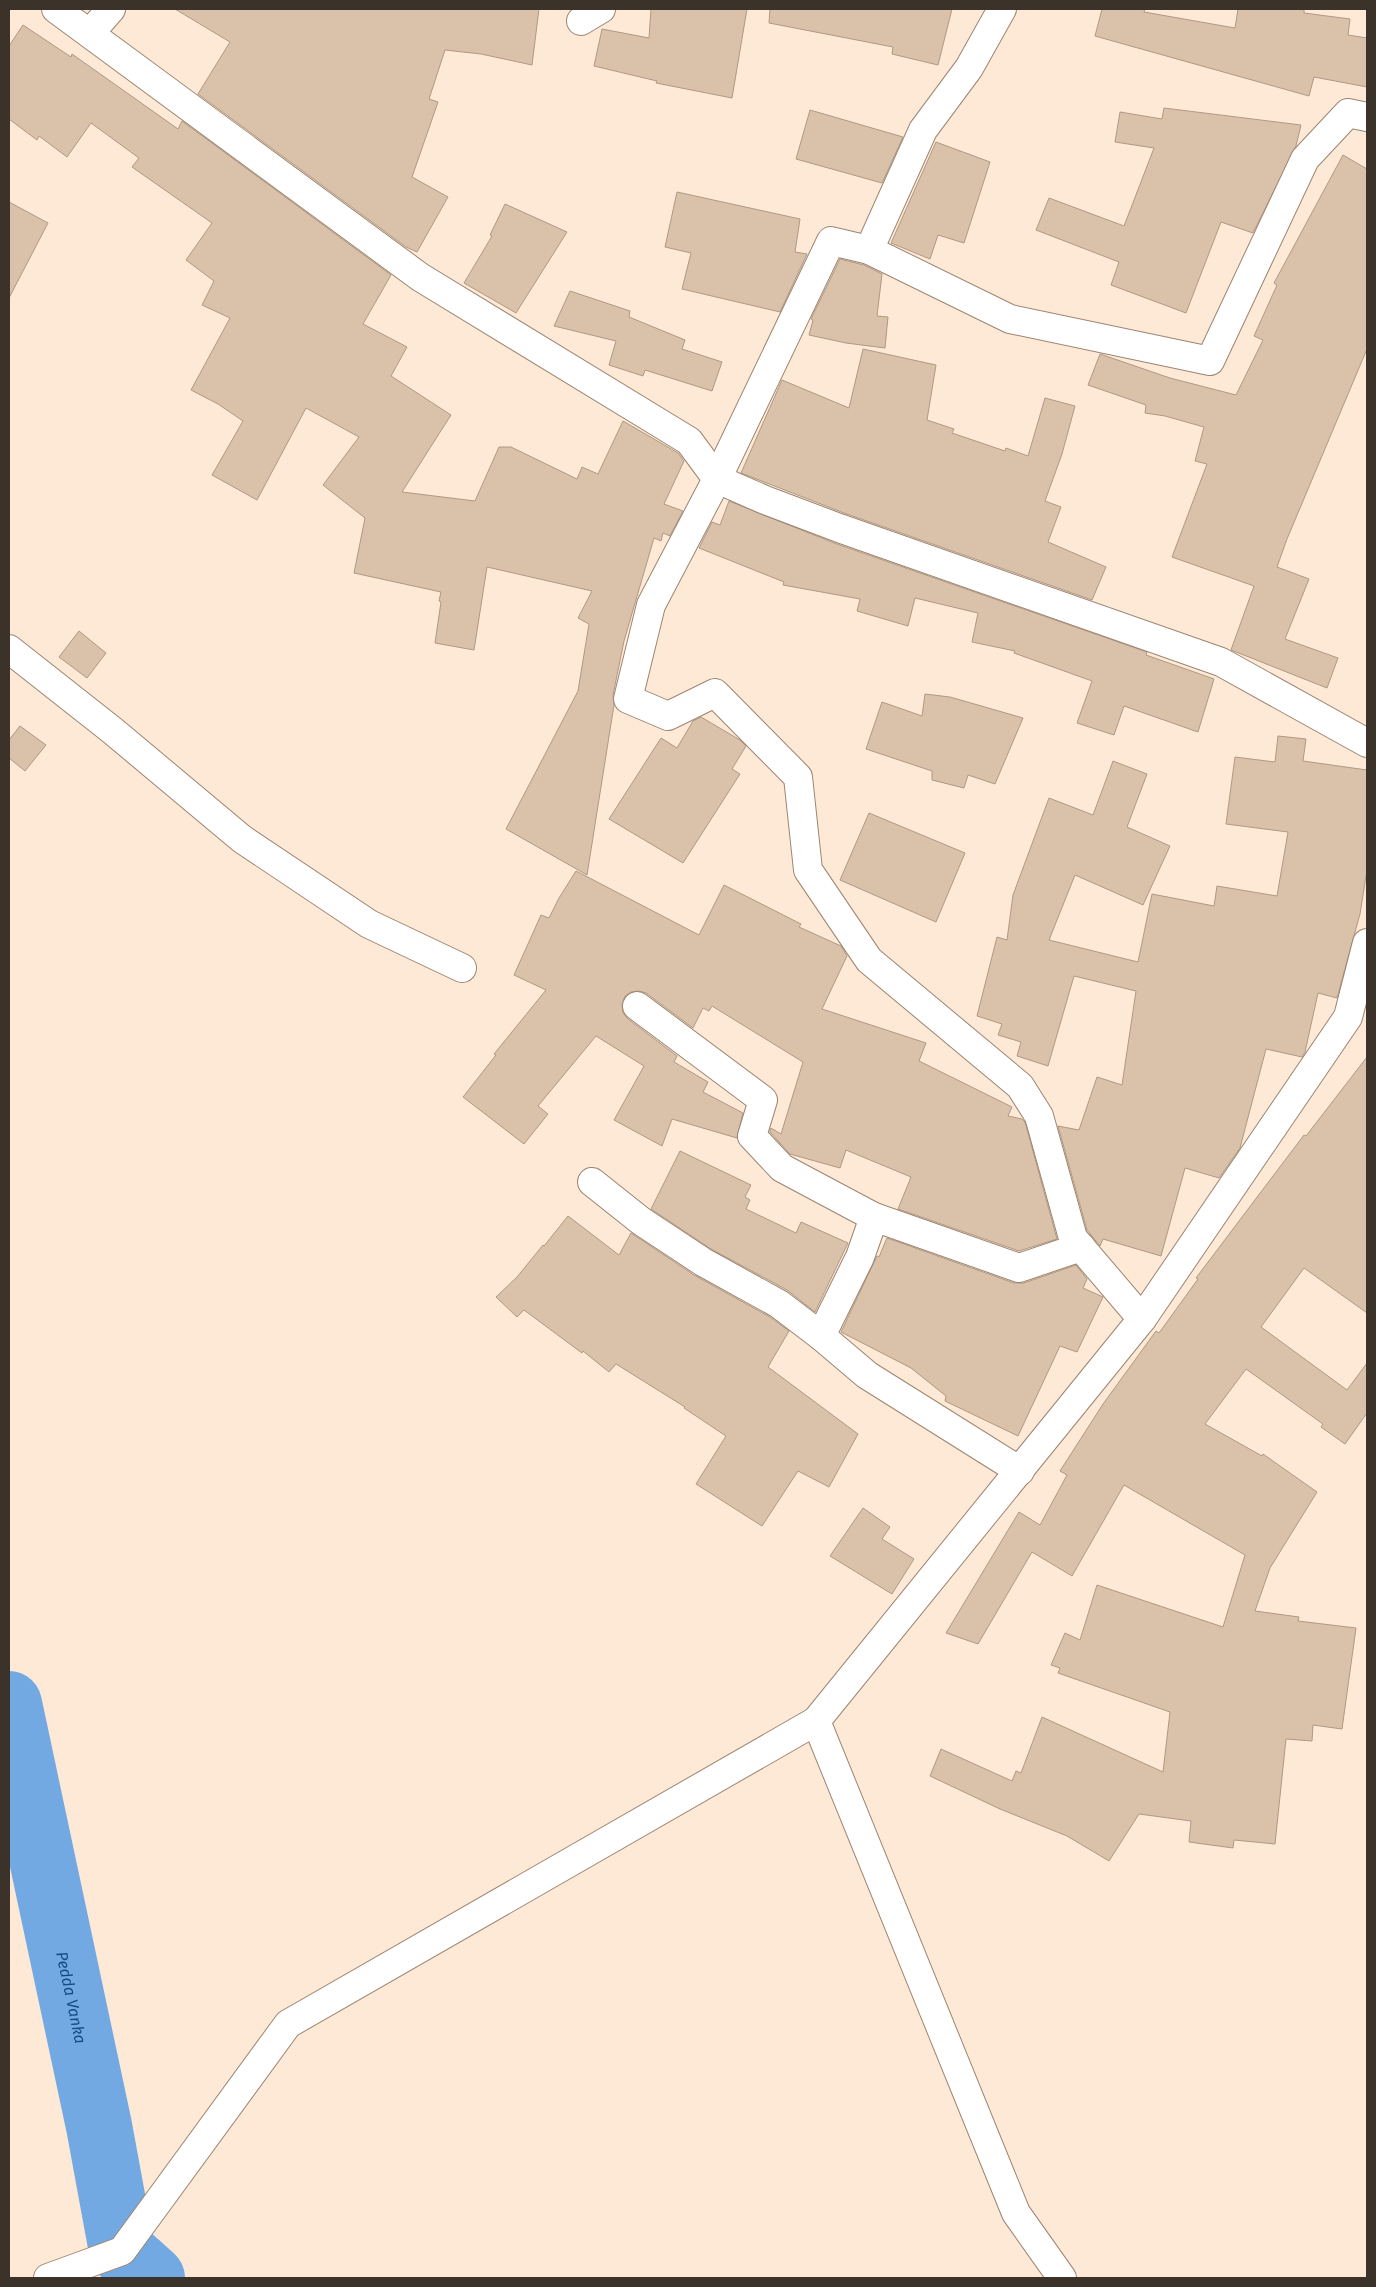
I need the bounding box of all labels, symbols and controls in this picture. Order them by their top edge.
water label: Pedda Vanka [52,1950,90,2045]

